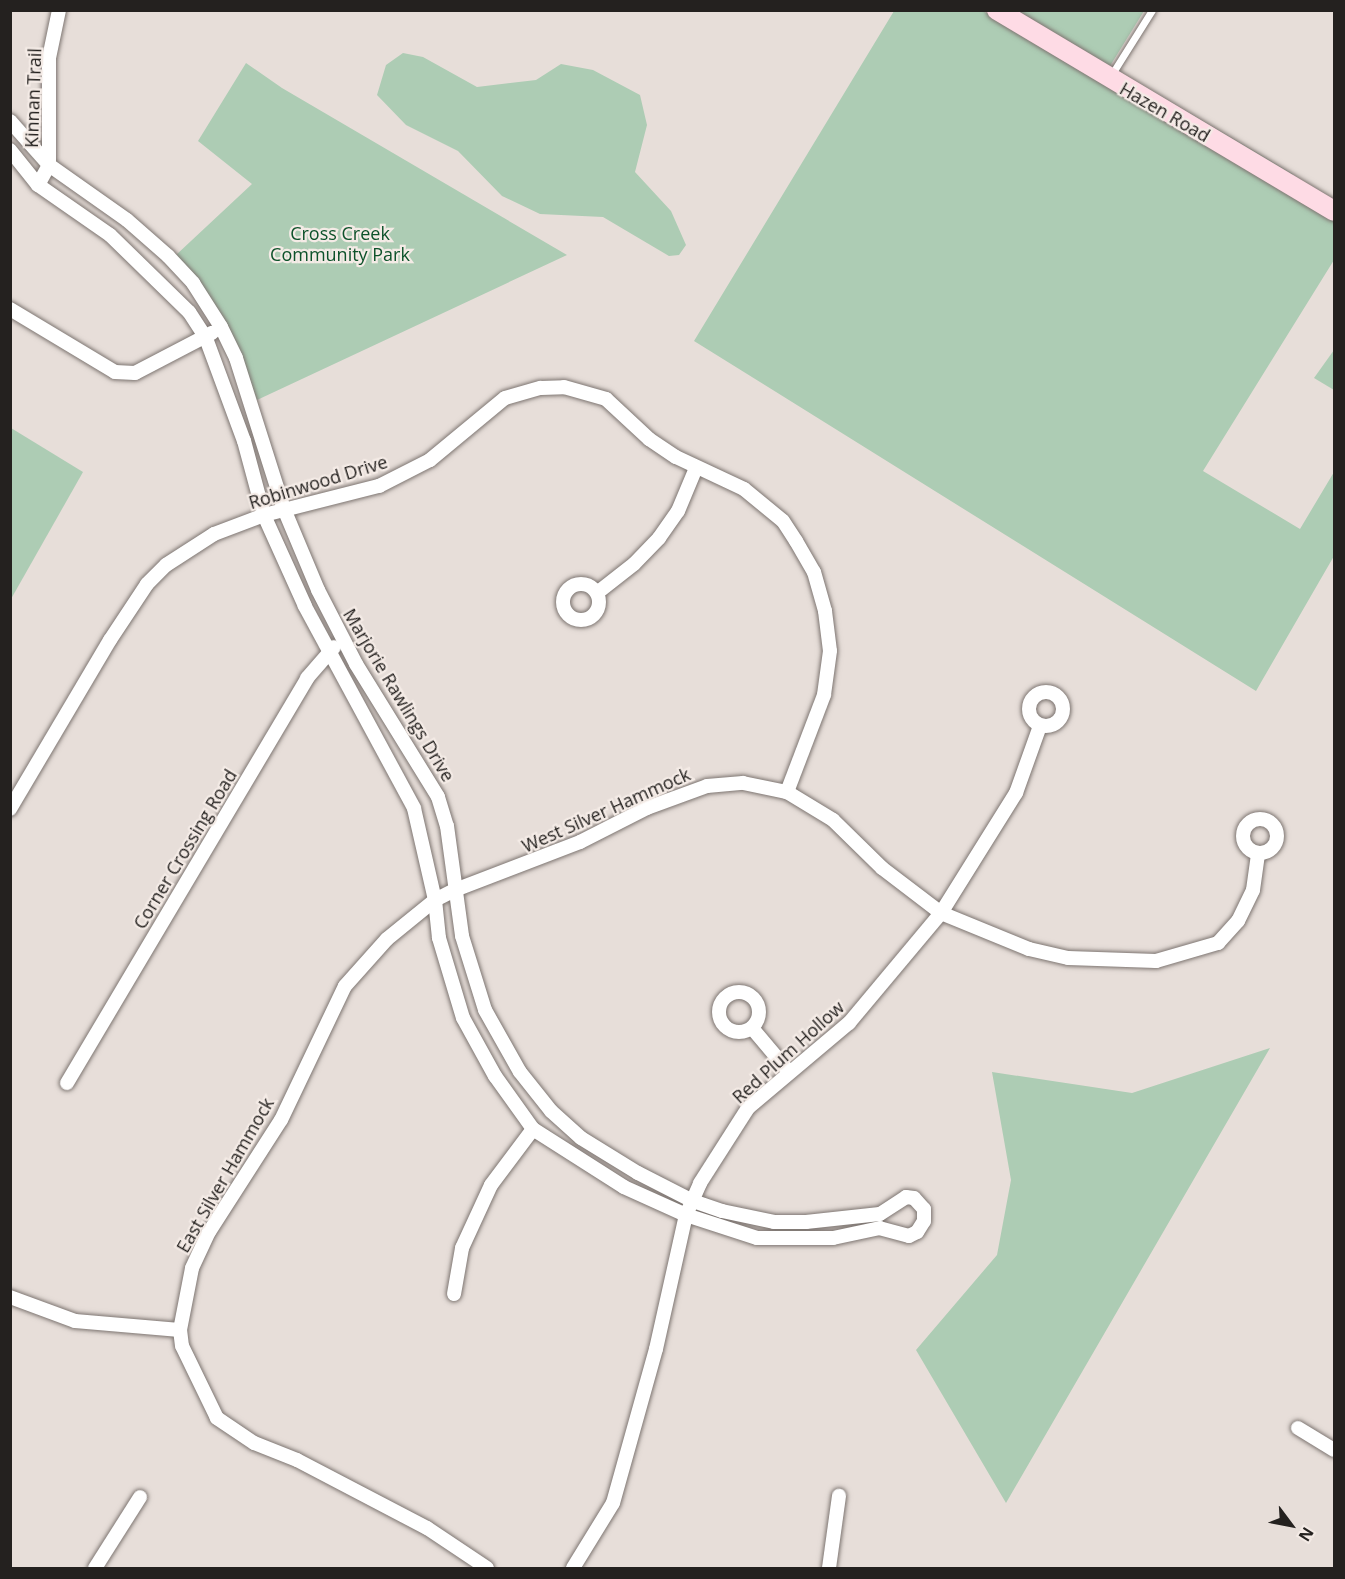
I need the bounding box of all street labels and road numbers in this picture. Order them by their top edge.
street label: Kinnan Trail [20,48,46,148]
street label: Hazen Road [1116,78,1214,146]
street label: Robinwood Drive [246,451,390,513]
street label: Marjorie Rawlings Drive [339,605,459,785]
street label: West Silver Hammock [518,763,694,857]
street label: Corner Crossing Road [129,765,241,933]
street label: Red Plum Hollow [728,996,848,1108]
street label: East Silver Hammock [172,1094,278,1256]

